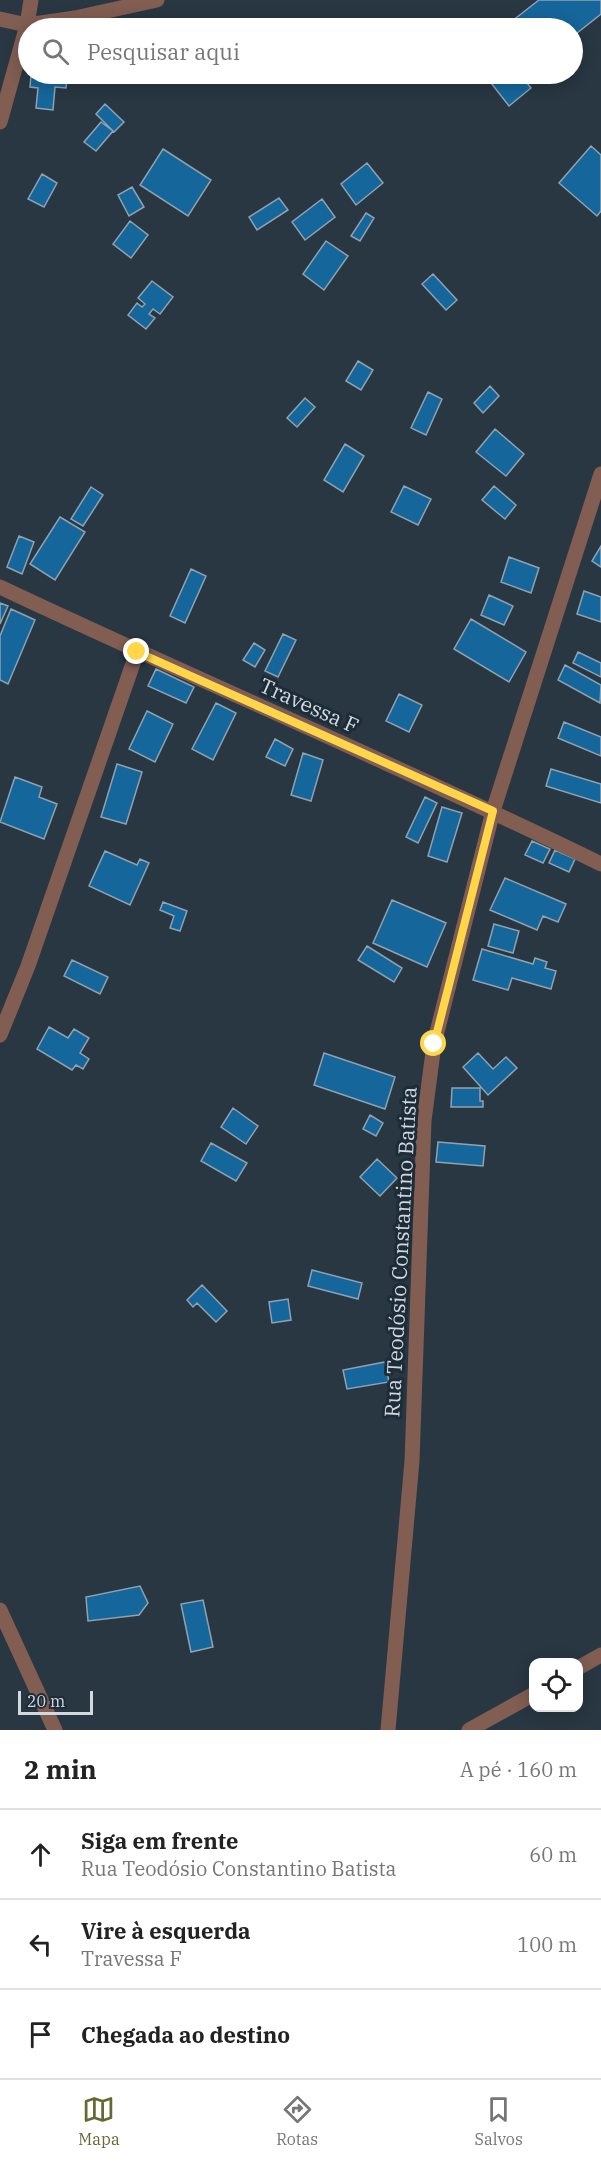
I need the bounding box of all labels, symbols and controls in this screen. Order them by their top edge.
search box [18,18,583,84]
icon: search [39,35,72,68]
text: Pesquisar aqui [87,37,240,66]
route end [123,638,149,664]
street label: Travessa F [255,671,364,739]
route start [420,1030,446,1056]
street label: Rua Teodósio Constantino Batista [377,1086,423,1418]
map controls [529,1658,583,1712]
button: locate [529,1658,583,1712]
scale bar [18,1688,93,1716]
text: 20 m [27,1691,65,1711]
text: 2 min [24,1752,97,1786]
text: A pé · 160 m [460,1756,577,1783]
text: Siga em frente [81,1826,238,1855]
icon: ahead [24,1838,57,1871]
text: 60 m [529,1841,577,1868]
text: Rua Teodósio Constantino Batista [81,1855,396,1882]
text: Vire à esquerda [81,1916,251,1945]
icon: left [24,1928,57,1961]
text: 100 m [517,1931,577,1958]
text: Travessa F [81,1945,182,1972]
icon: arrive [24,2018,57,2051]
text: Chegada ao destino [81,2020,290,2049]
tab: Mapa [78,2093,120,2149]
tab: Rotas [276,2093,318,2149]
tab: Salvos [475,2093,523,2149]

